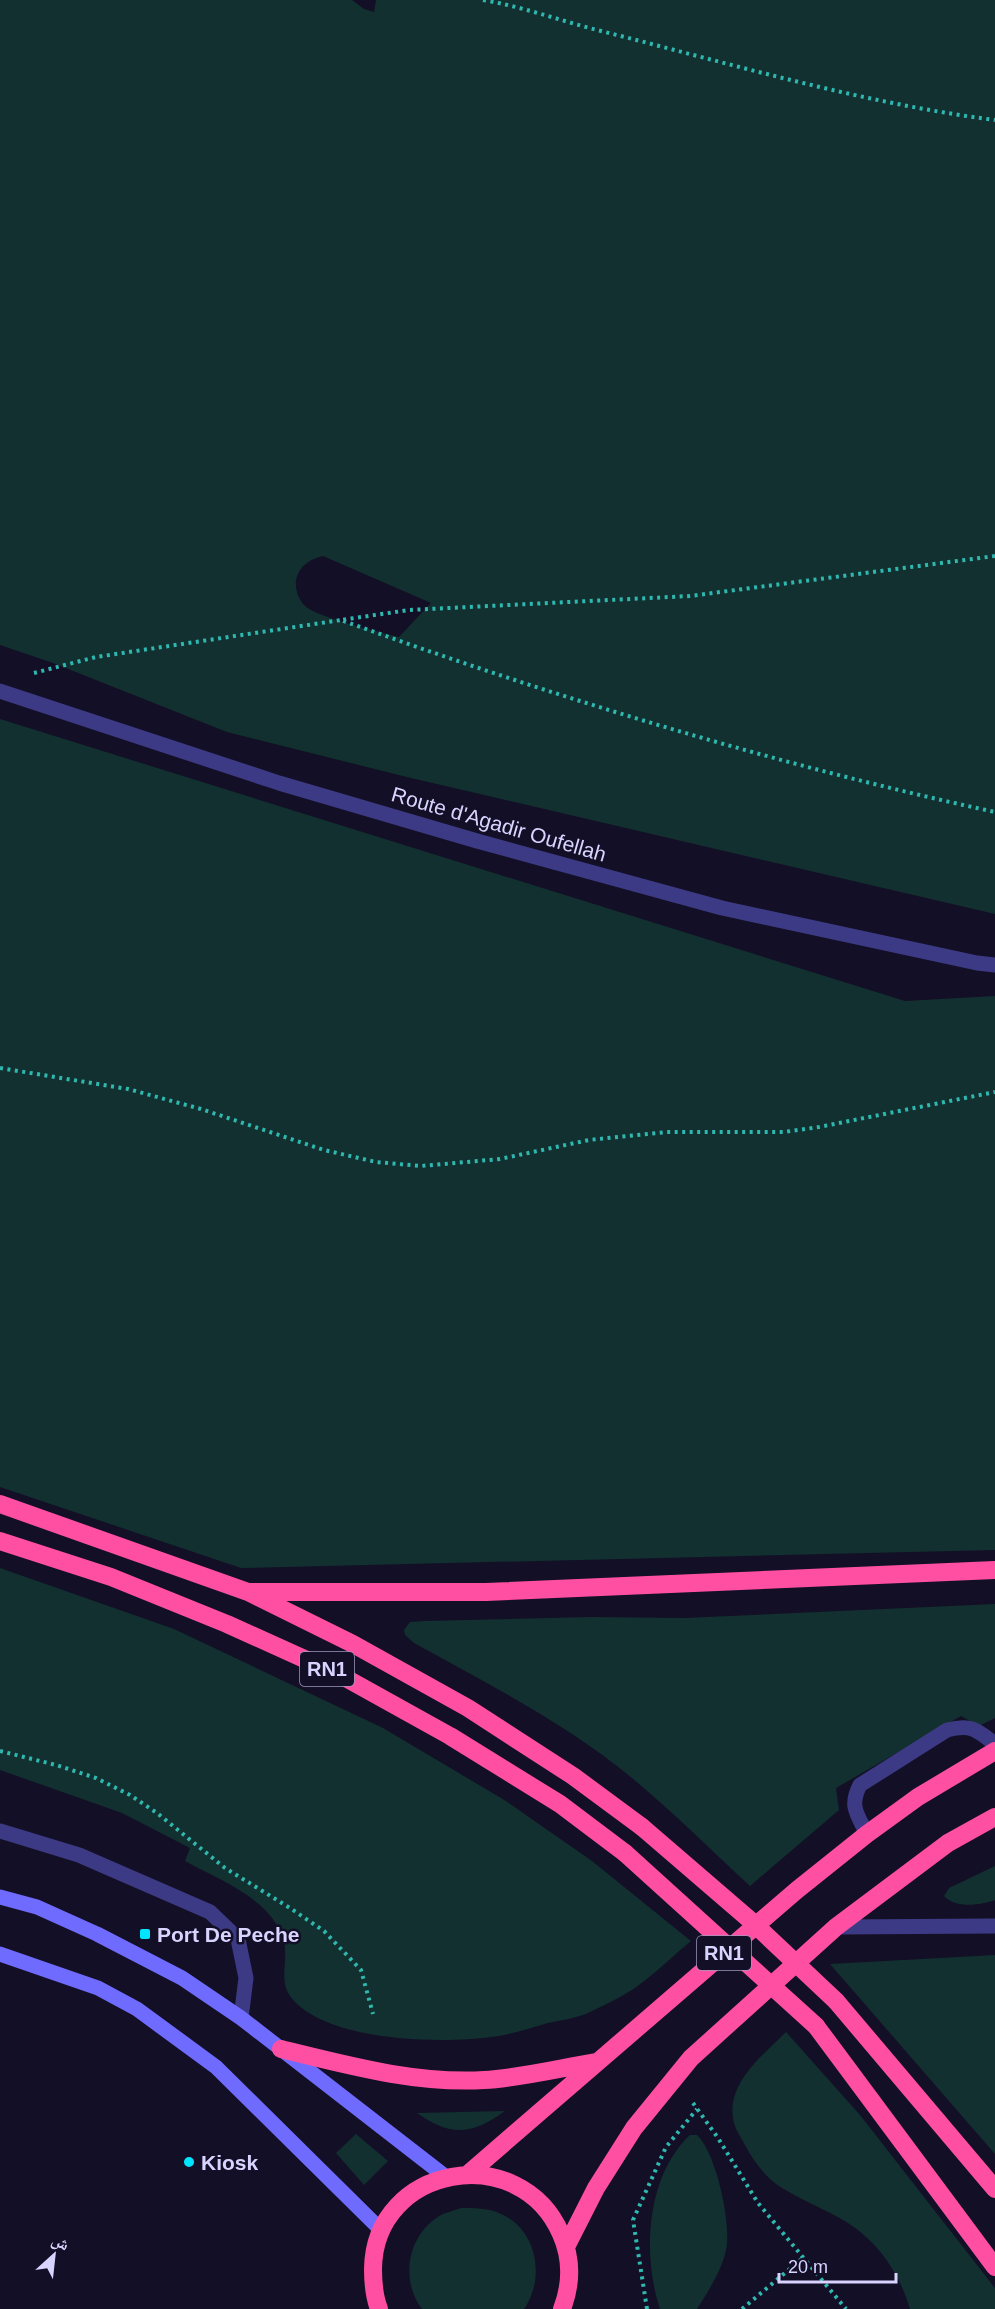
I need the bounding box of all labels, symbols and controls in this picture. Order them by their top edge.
street label: Route d'Agadir Oufellah [389,782,609,866]
road number: RN1 [300,1652,354,1686]
place label: Port De Peche [157,1923,299,1946]
marker: Port De Peche [138,1927,152,1941]
road number: RN1 [697,1936,751,1970]
place label: Kiosk [201,2151,259,2174]
marker: Kiosk [182,2155,196,2169]
north arrow [24,2225,84,2285]
text: ش [49,2231,72,2254]
scale bar [779,2246,896,2284]
text: 20 m [788,2257,828,2277]

